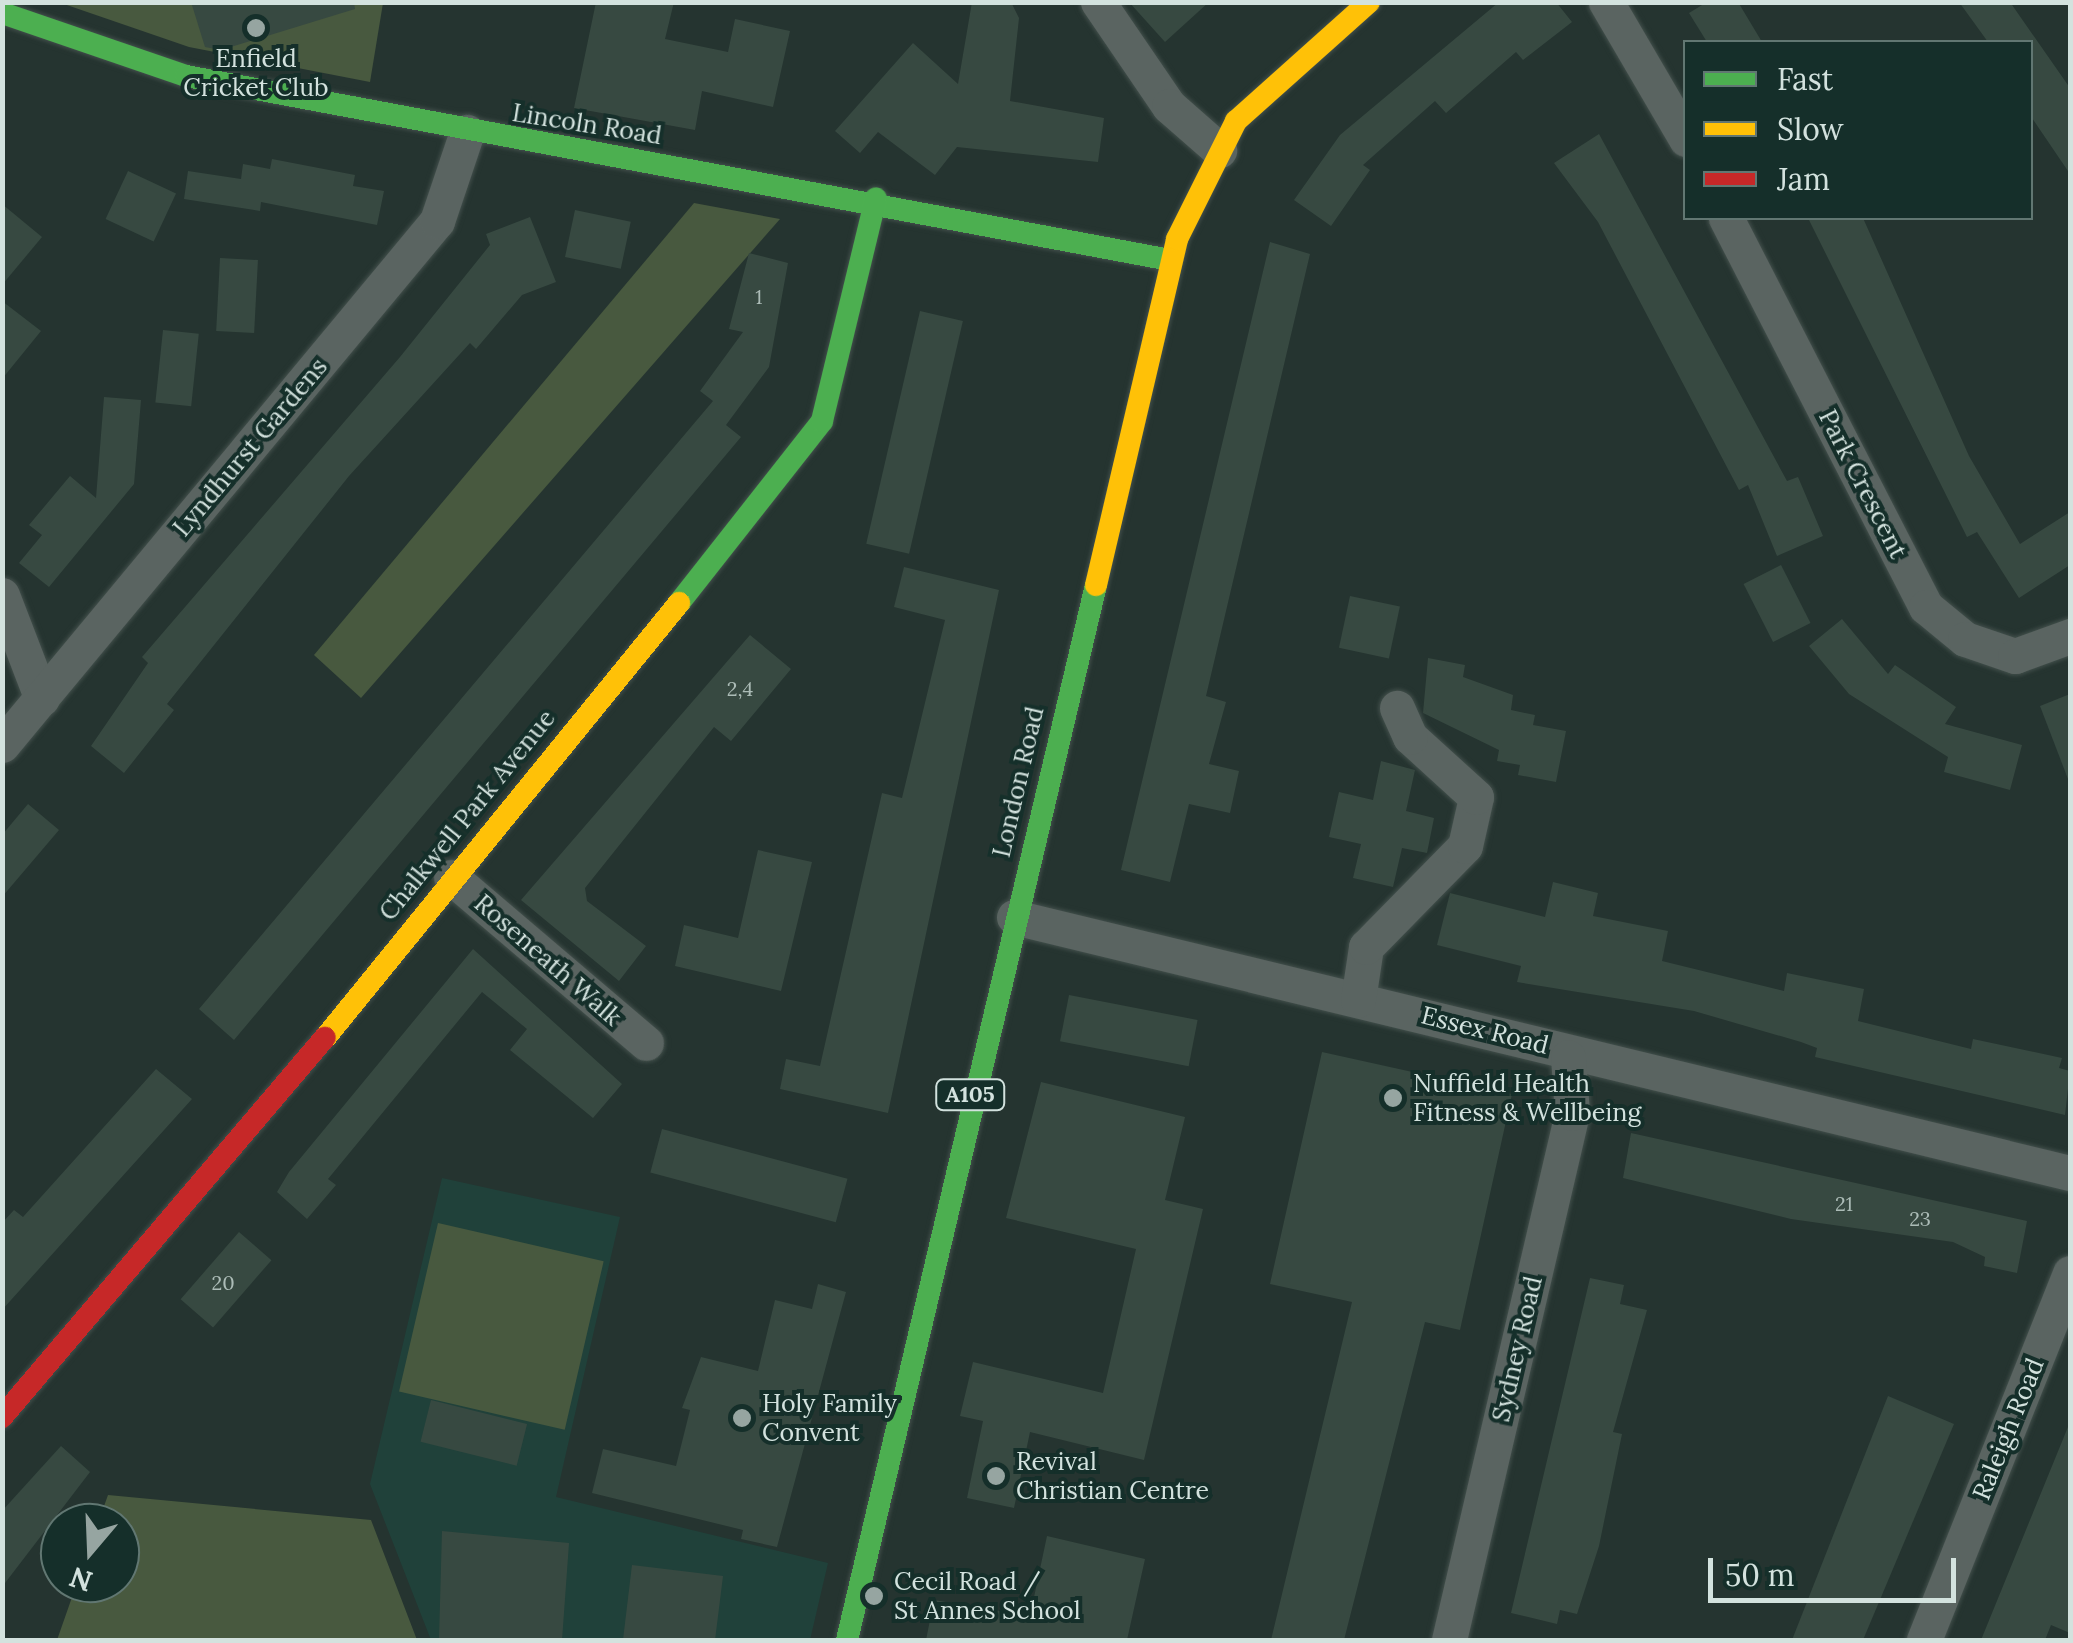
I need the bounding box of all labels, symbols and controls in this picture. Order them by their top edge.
marker: Enfield Cricket Club [245,17,267,39]
legend [1683,40,2033,220]
place label: Enfield Cricket Club [183,44,329,103]
text: Fast [1777,60,1833,98]
street label: Lincoln Road [510,97,664,151]
text: Slow [1777,110,1843,148]
text: Jam [1777,160,1830,198]
house number: 1 [755,284,763,308]
street label: Lyndhurst Gardens [167,352,333,542]
street label: Park Crescent [1813,404,1913,564]
house number: 2,4 [727,676,753,700]
street label: Chalkwell Park Avenue [373,704,561,926]
street label: London Road [986,704,1050,860]
street label: Roseneath Walk [468,888,628,1032]
street label: Essex Road [1418,1000,1552,1060]
place label: Nuffield Health Fitness & Wellbeing [1413,1069,1641,1128]
road number: A105 [935,1078,1005,1112]
marker: Nuffield Health Fitness & Wellbeing [1382,1087,1404,1109]
house number: 21 [1835,1191,1853,1215]
house number: 23 [1909,1206,1931,1230]
house number: 20 [211,1270,235,1294]
street label: Sydney Road [1486,1273,1548,1425]
street label: Raleigh Road [1966,1354,2050,1504]
place label: Holy Family Convent [762,1389,897,1448]
marker: Holy Family Convent [731,1407,753,1429]
place label: Revival Christian Centre [1016,1447,1209,1506]
marker: Revival Christian Centre [985,1465,1007,1487]
north arrow [40,1503,140,1603]
scale bar [1713,1538,1960,1600]
text: 50 m [1725,1556,1795,1594]
text: N [65,1559,97,1600]
place label: Cecil Road / St Annes School [894,1567,1081,1626]
marker: Cecil Road / St Annes School [863,1585,885,1607]

